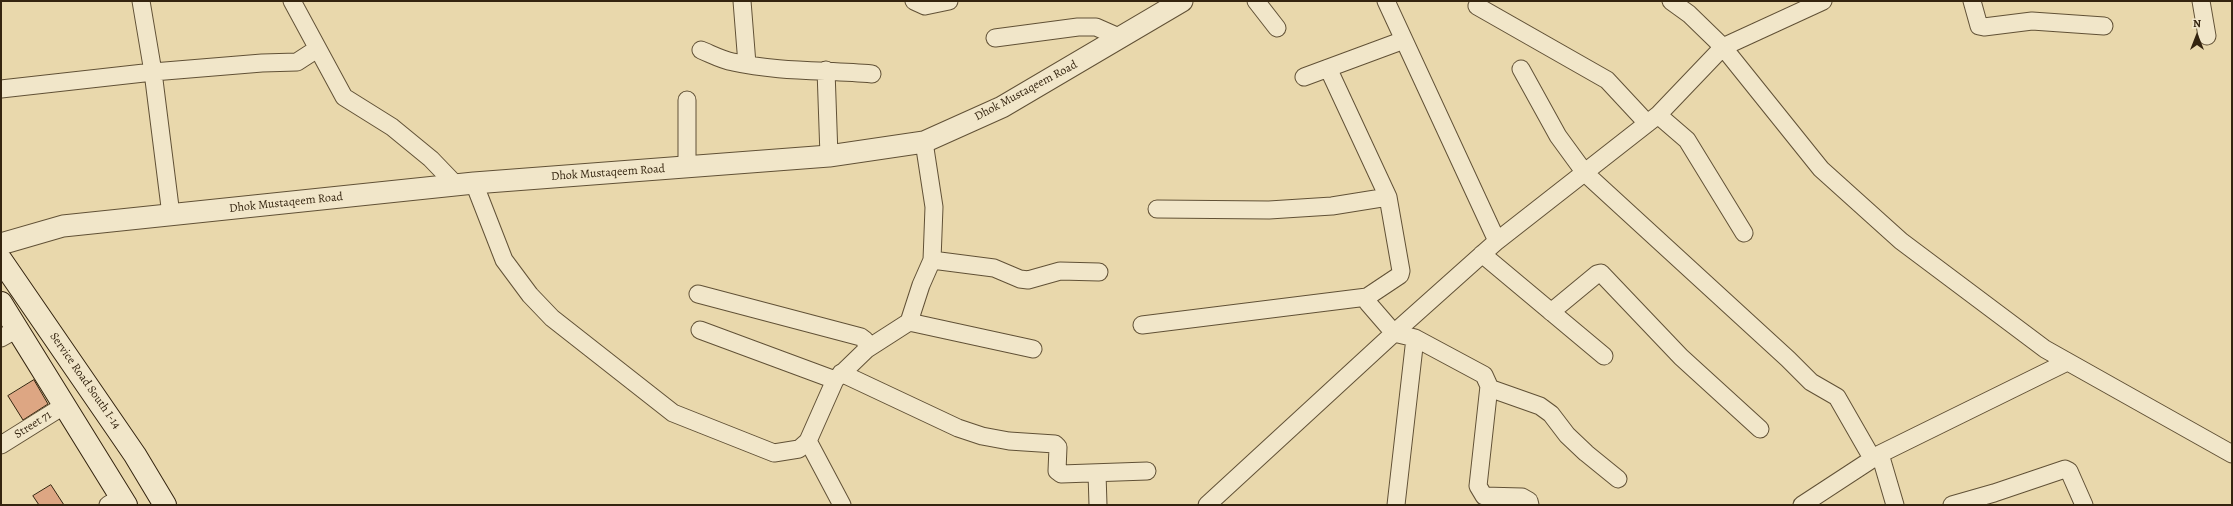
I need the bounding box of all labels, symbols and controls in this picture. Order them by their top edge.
north arrow [2177,16,2217,56]
text: N [2193,16,2201,31]
street label: Dhok Mustaqeem Road [972,58,1080,124]
street label: Dhok Mustaqeem Road [551,162,665,184]
street label: Dhok Mustaqeem Road [228,190,344,216]
street label: Service Road South I-14 [46,330,124,432]
street label: Street 71 [12,408,54,442]

